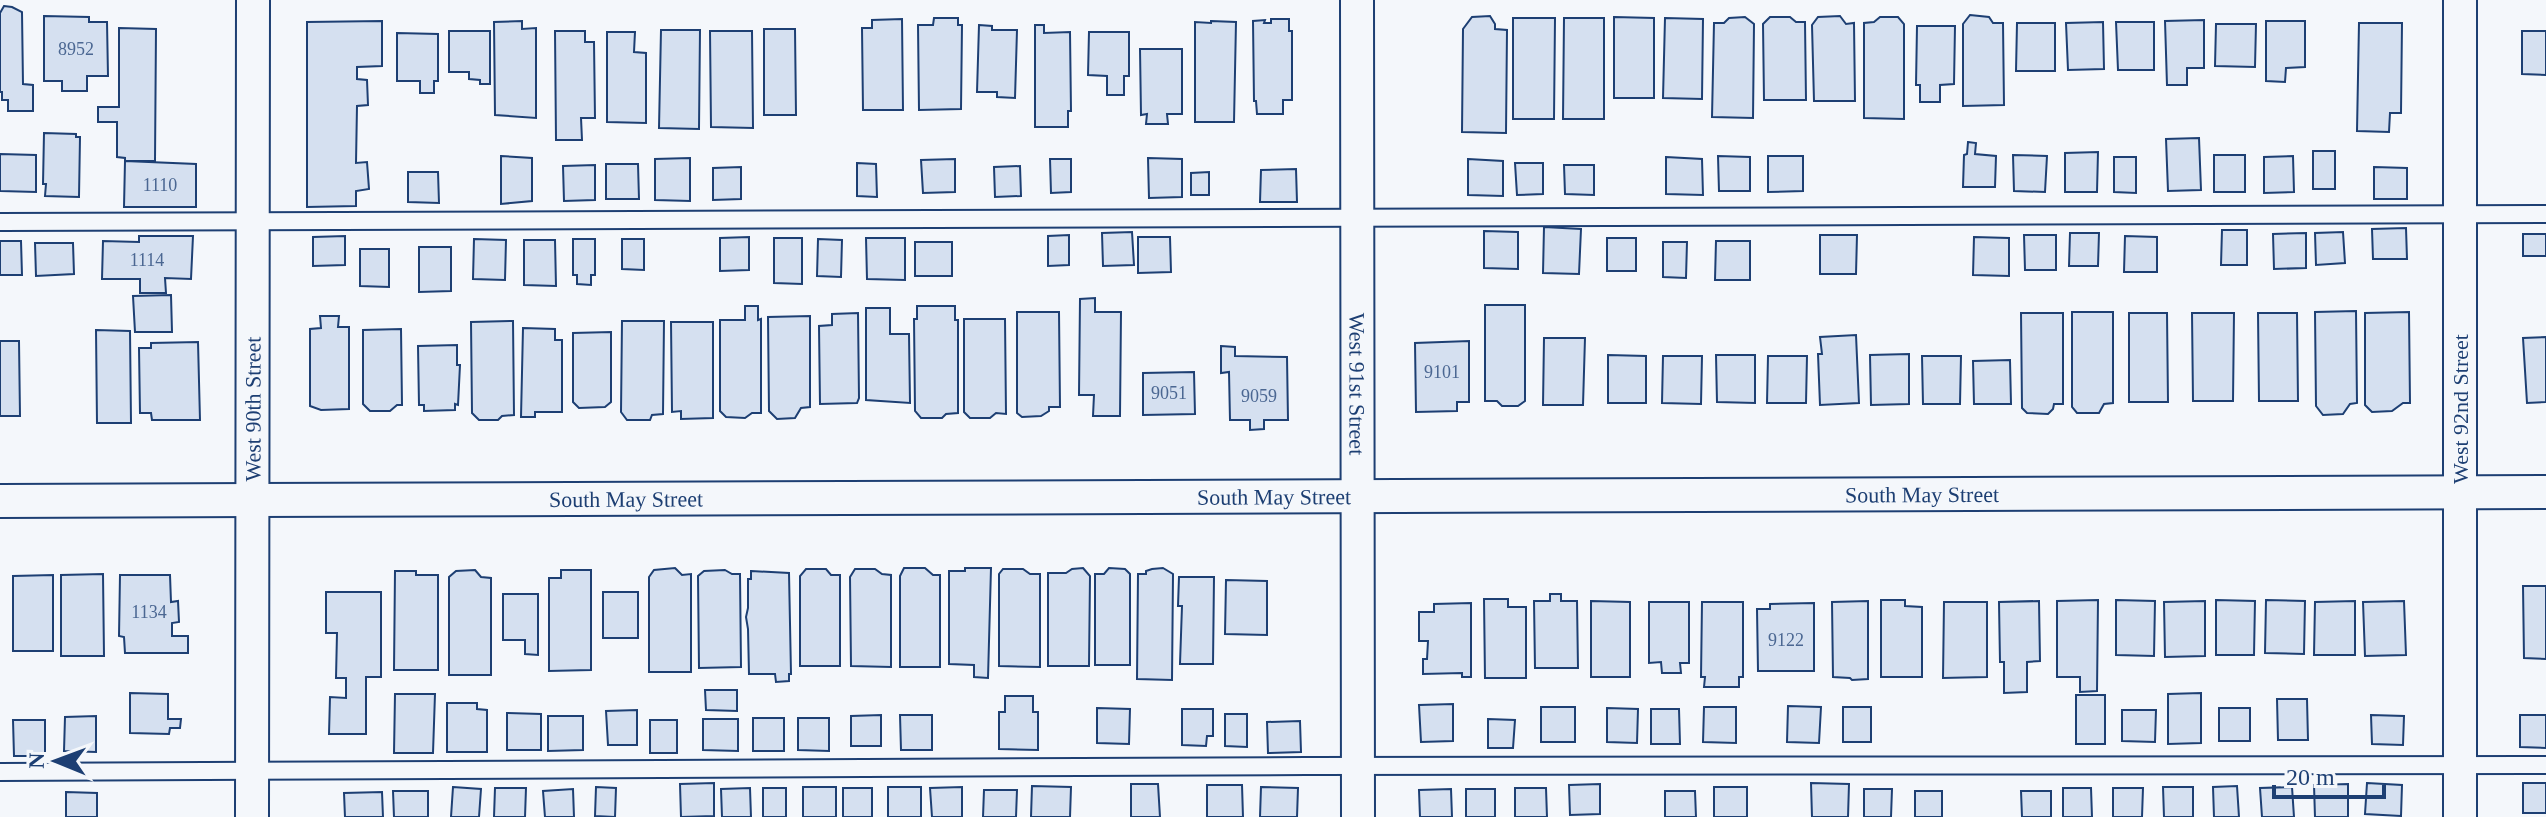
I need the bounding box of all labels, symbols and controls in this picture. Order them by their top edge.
house number: 8952 [58,39,94,59]
house number: 1110 [143,175,177,195]
house number: 1114 [130,250,164,270]
street label: West 91st Street [1345,313,1370,455]
street label: West 92nd Street [2448,334,2473,484]
street label: West 90th Street [240,337,265,481]
house number: 9101 [1424,362,1460,382]
house number: 9051 [1151,383,1187,403]
house number: 9059 [1241,386,1277,406]
street label: South May Street [1845,481,1999,507]
street label: South May Street [1197,484,1351,509]
street label: South May Street [549,486,703,512]
house number: 1134 [131,602,167,622]
house number: 9122 [1768,630,1804,650]
north arrow [16,721,96,801]
scale bar [2274,749,2384,799]
text: N [24,752,49,769]
text: 20 m [2286,764,2335,790]

